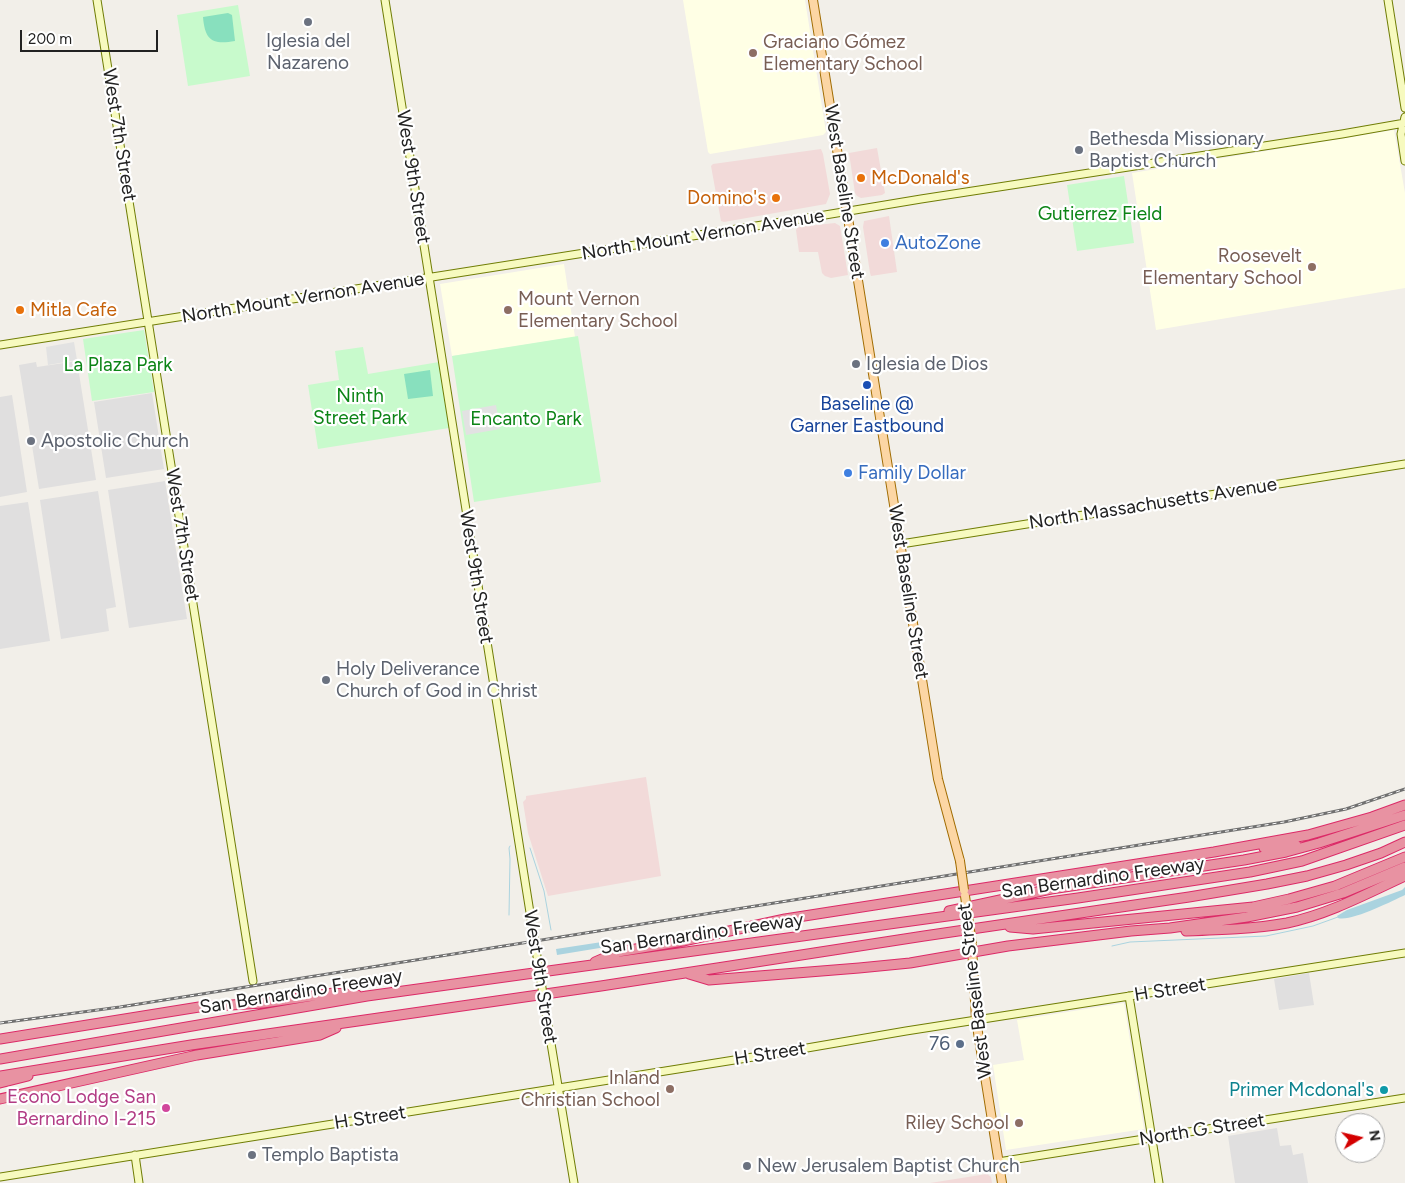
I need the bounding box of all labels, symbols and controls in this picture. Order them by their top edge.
marker: Iglesia del Nazareno [302,16,314,28]
scale bar [22,20,160,52]
text: 200 m [28,30,72,48]
place label: Iglesia del Nazareno [266,30,350,74]
place label: Graciano Gómez Elementary School [763,31,923,75]
marker: Graciano Gómez Elementary School [747,47,759,59]
street label: West 7th Street [97,67,141,203]
street label: West Baseline Street [819,103,869,281]
street label: West 9th Street [391,109,435,245]
place label: Bethesda Missionary Baptist Church [1089,128,1264,172]
marker: Bethesda Missionary Baptist Church [1073,144,1085,156]
place label: McDonald's [871,167,970,189]
marker: McDonald's [855,172,867,184]
place label: Domino's [687,187,766,209]
marker: Domino's [770,192,782,204]
park label: Gutierrez Field [1038,203,1162,225]
street label: North Mount Vernon Avenue [580,205,826,265]
place label: AutoZone [895,232,981,254]
marker: AutoZone [879,237,891,249]
place label: Roosevelt Elementary School [1142,245,1302,289]
marker: Roosevelt Elementary School [1306,261,1318,273]
street label: North Mount Vernon Avenue [180,268,426,328]
place label: Mount Vernon Elementary School [518,288,678,332]
place label: Mitla Cafe [30,299,117,321]
marker: Mitla Cafe [14,304,26,316]
marker: Mount Vernon Elementary School [502,304,514,316]
place label: Iglesia de Dios [866,353,988,375]
park label: La Plaza Park [64,354,172,376]
marker: Iglesia de Dios [850,358,862,370]
marker: Baseline @ Garner Eastbound [861,379,873,391]
park label: Ninth Street Park [313,385,407,429]
place label: Baseline @ Garner Eastbound [790,393,944,437]
park label: Encanto Park [470,408,582,430]
place label: Apostolic Church [41,430,189,452]
marker: Apostolic Church [25,435,37,447]
place label: Family Dollar [858,462,966,484]
street label: West 7th Street [160,467,204,603]
marker: Family Dollar [842,467,854,479]
street label: North Massachusetts Avenue [1027,473,1279,535]
street label: West Baseline Street [883,503,933,681]
street label: West 9th Street [454,509,498,645]
place label: Holy Deliverance Church of God in Christ [336,658,538,702]
marker: Holy Deliverance Church of God in Christ [320,674,332,686]
street label: San Bernardino Freeway [1000,852,1206,904]
street label: West Baseline Street [953,902,997,1080]
street label: San Bernardino Freeway [599,908,805,960]
street label: West 9th Street [518,909,562,1045]
street label: San Bernardino Freeway [198,965,404,1019]
street label: H Street [1133,973,1207,1007]
place label: 76 [929,1033,950,1055]
street label: H Street [733,1037,807,1071]
marker: 76 [954,1038,966,1050]
place label: Inland Christian School [521,1067,660,1111]
place label: Primer Mcdonal's [1229,1079,1374,1101]
marker: Inland Christian School [664,1083,676,1095]
marker: Primer Mcdonal's [1378,1084,1390,1096]
place label: Econo Lodge San Bernardino I-215 [7,1086,156,1130]
street label: H Street [333,1101,407,1135]
marker: Econo Lodge San Bernardino I-215 [160,1102,172,1114]
street label: North G Street [1138,1109,1266,1151]
place label: Riley School [905,1112,1009,1134]
north arrow [1335,1113,1385,1163]
marker: Riley School [1013,1117,1025,1129]
text: N [1365,1129,1384,1142]
place label: Templo Baptista [262,1144,399,1166]
marker: Templo Baptista [246,1149,258,1161]
place label: New Jerusalem Baptist Church [757,1155,1020,1177]
marker: New Jerusalem Baptist Church [741,1160,753,1172]

